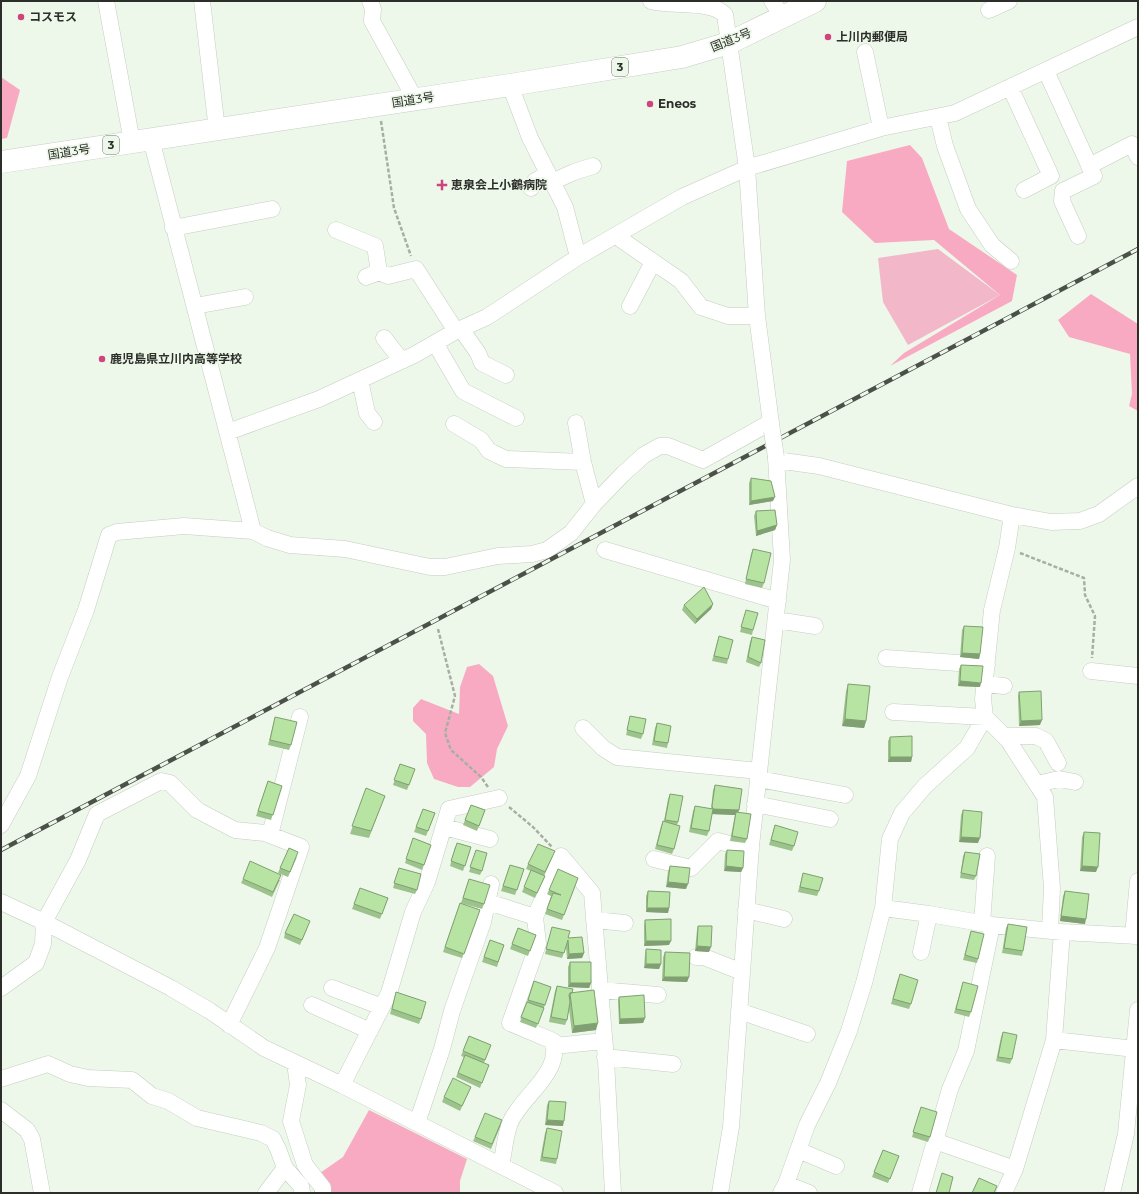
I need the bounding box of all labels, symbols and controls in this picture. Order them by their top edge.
place label: コスモス [29,9,77,24]
marker: コスモス [16,12,26,22]
street label: 国道3号 [708,25,753,55]
place label: 上川内郵便局 [836,29,908,44]
marker: 上川内郵便局 [823,32,833,42]
road number: 3 [612,58,628,76]
street label: 国道3号 [391,89,435,110]
place label: Eneos [658,96,697,111]
marker: Eneos [645,99,655,109]
road number: 3 [103,136,119,154]
street label: 国道3号 [47,141,91,162]
place label: 恵泉会上小鶴病院 [451,177,547,192]
marker: 恵泉会上小鶴病院 [436,179,448,191]
place label: 鹿児島県立川内高等学校 [110,351,242,366]
marker: 鹿児島県立川内高等学校 [97,354,107,364]

